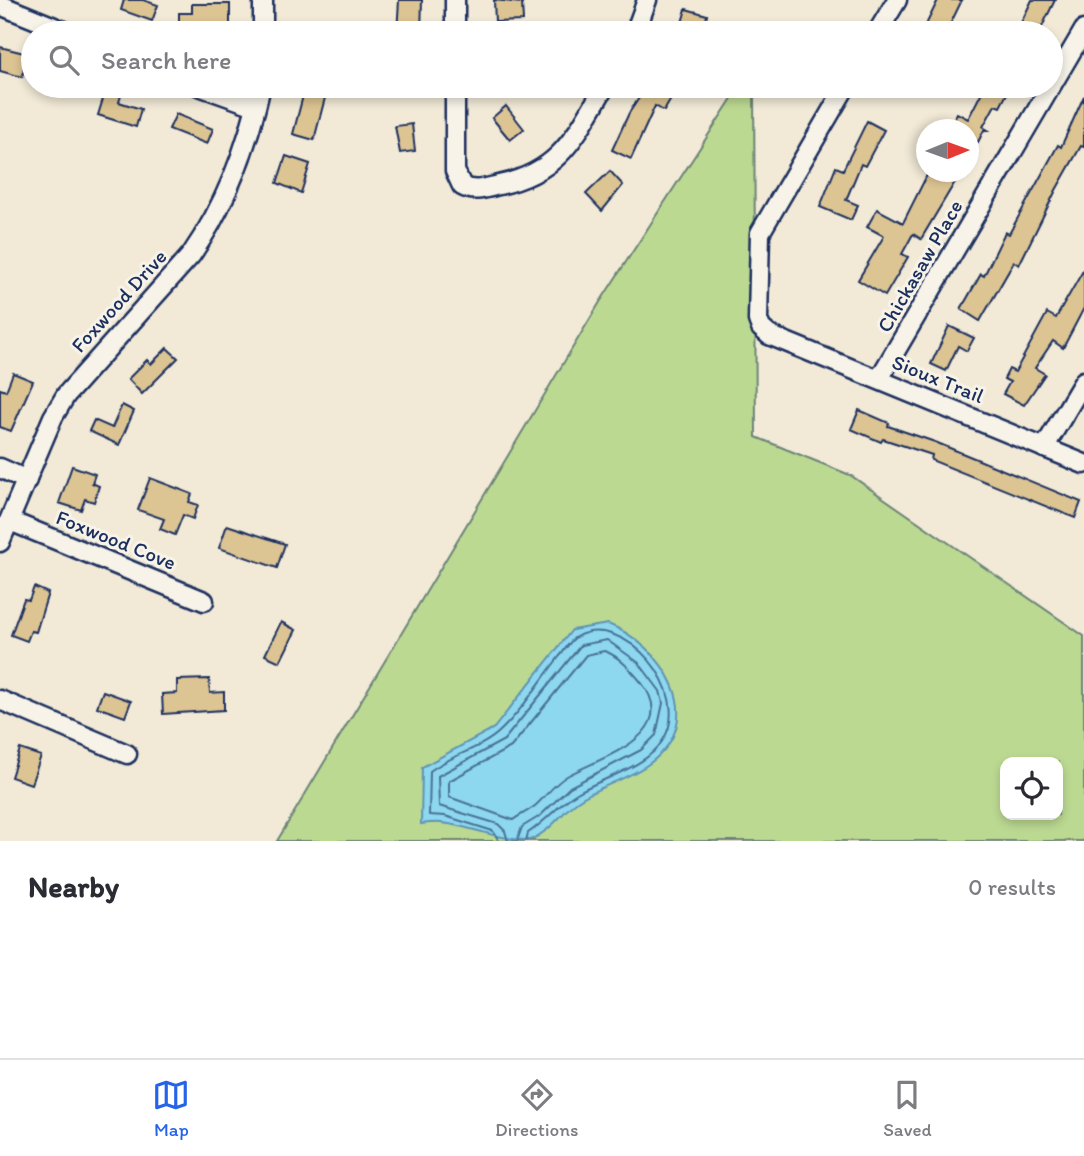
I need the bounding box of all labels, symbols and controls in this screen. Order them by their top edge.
search box [21,21,1063,98]
icon: search [45,41,83,79]
text: Search here [101,44,231,76]
north arrow [916,119,979,182]
street label: Chickasaw Place [872,195,968,336]
street label: Foxwood Drive [66,244,172,357]
street label: Sioux Trail [889,349,988,408]
street label: Foxwood Cove [53,504,180,575]
map controls [1000,757,1063,820]
button: locate [1000,757,1063,820]
text: Nearby [28,868,119,905]
text: 0 results [968,873,1056,901]
tab: Map [152,1076,190,1141]
tab: Directions [495,1076,579,1141]
tab: Saved [883,1076,932,1141]

